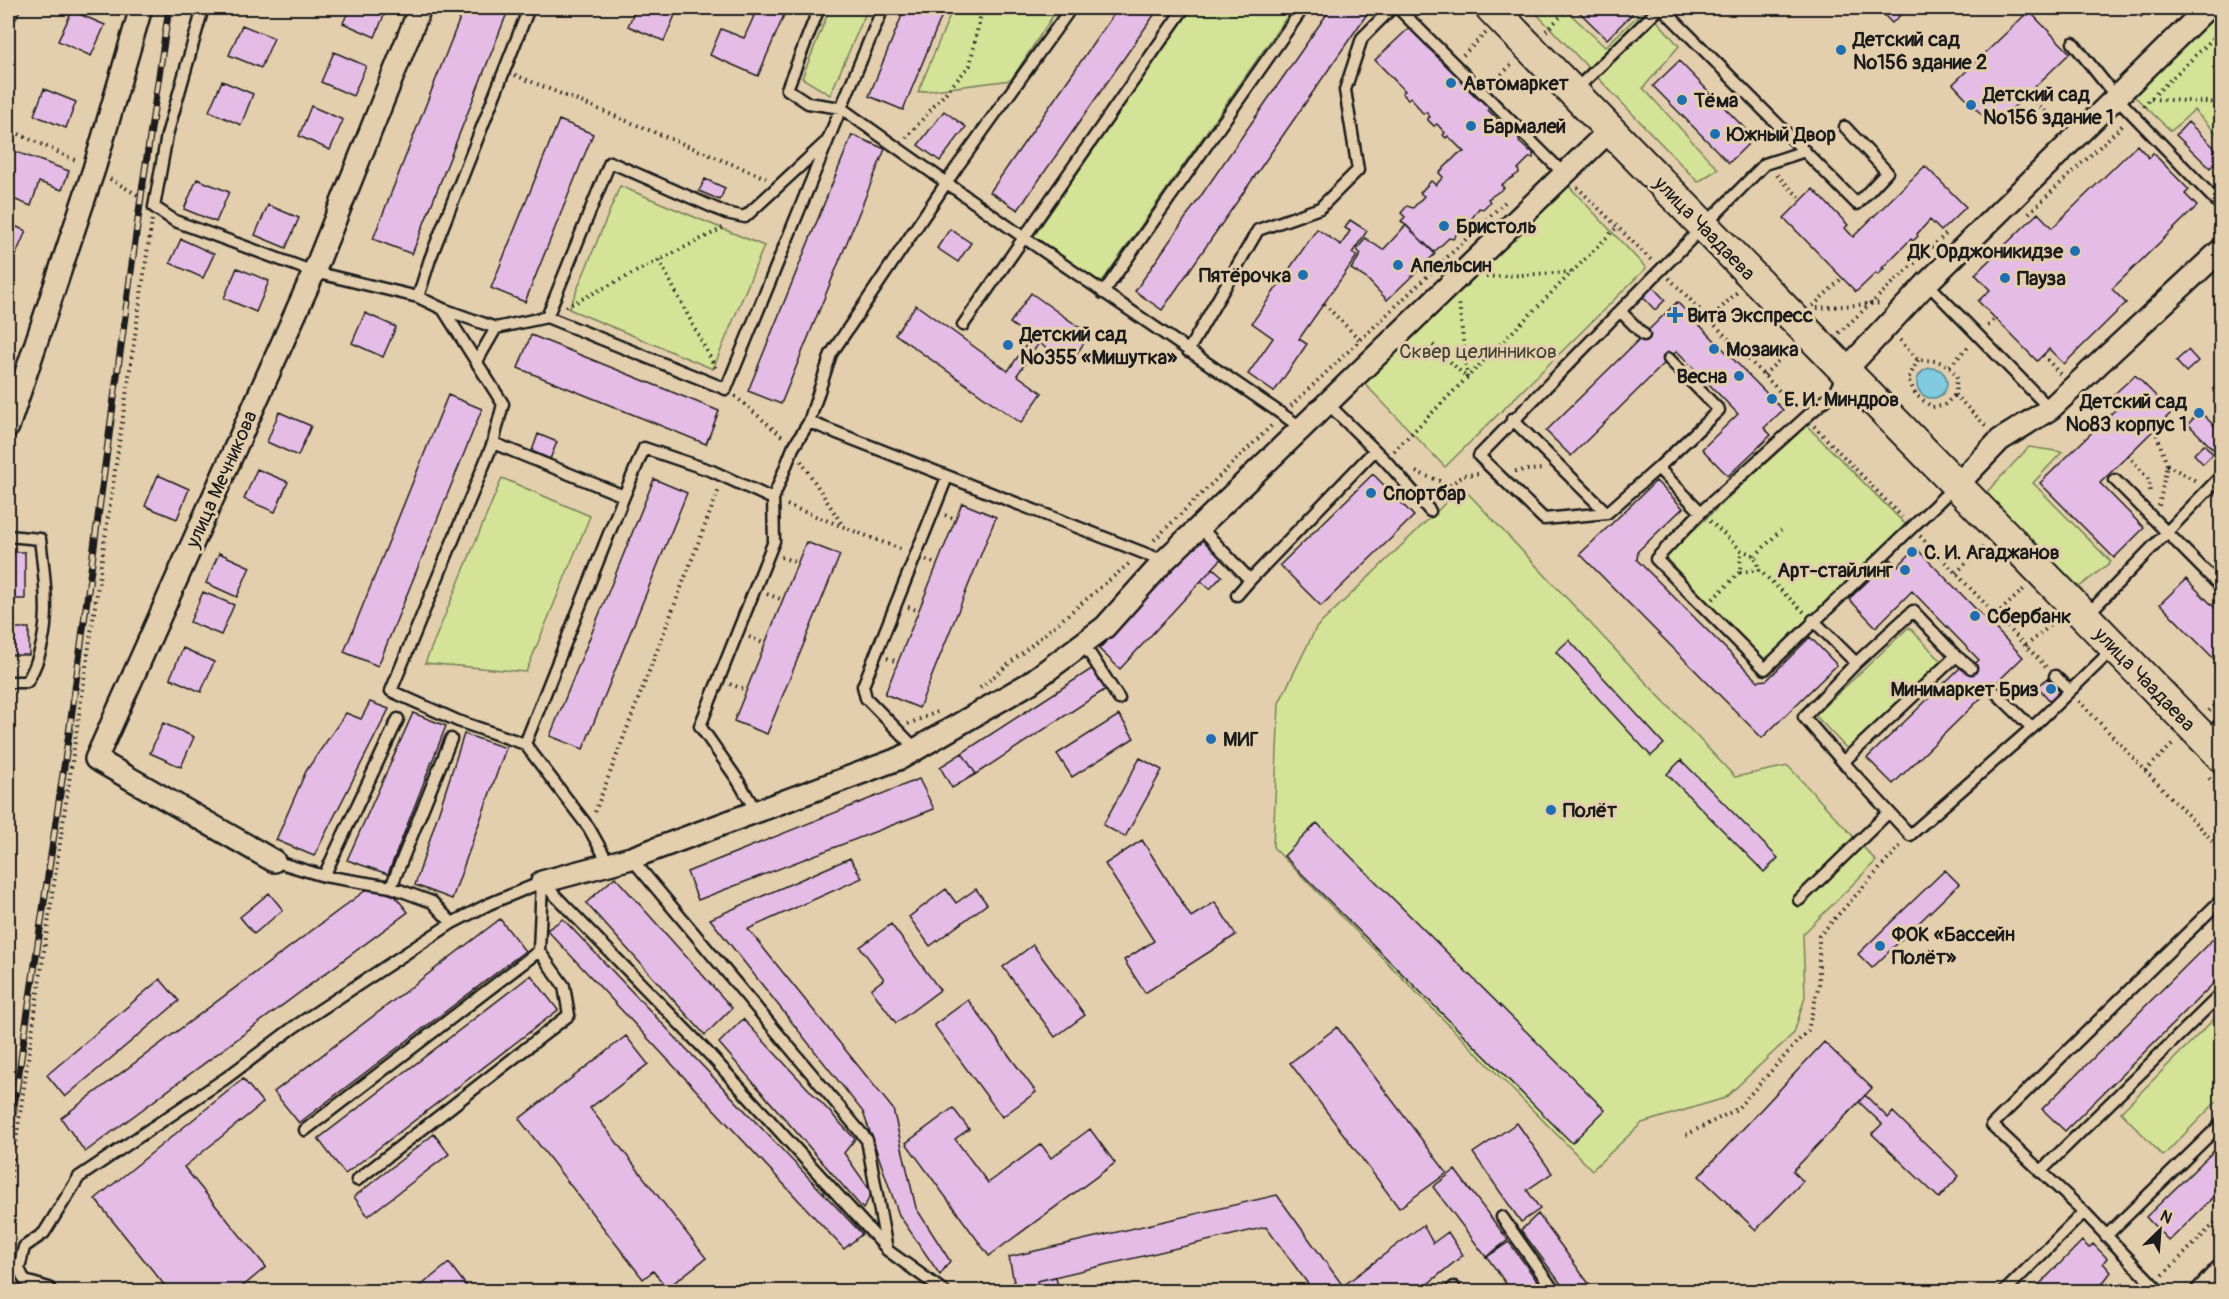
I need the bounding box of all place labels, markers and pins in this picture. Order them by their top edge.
place label: Детский сад №156 здание 2 [1852,27,1987,75]
marker: Детский сад №156 здание 2 [1834,43,1848,57]
place label: Автомаркет [1463,71,1570,96]
marker: Автомаркет [1444,76,1458,90]
place label: Детский сад №156 здание 1 [1982,82,2114,130]
place label: Тёма [1693,88,1738,113]
marker: Тёма [1675,93,1689,107]
marker: Детский сад №156 здание 1 [1964,98,1978,112]
place label: Бармалей [1483,114,1566,139]
marker: Бармалей [1464,119,1478,133]
place label: Южный Двор [1726,122,1836,147]
marker: Южный Двор [1708,127,1722,141]
place label: Бристоль [1456,214,1537,239]
marker: Бристоль [1437,219,1451,233]
place label: ДК Орджоникидзе [1907,239,2064,264]
marker: ДК Орджоникидзе [2068,244,2082,258]
place label: Апельсин [1410,253,1492,278]
marker: Апельсин [1391,258,1405,272]
place label: Пятёрочка [1199,263,1291,288]
place label: Пауза [2017,266,2066,291]
marker: Пятёрочка [1296,268,1310,282]
marker: Пауза [1998,271,2012,285]
place label: Вита Экспресс [1687,303,1813,328]
marker: Вита Экспресс [1668,308,1682,322]
place label: Детский сад №355 «Мишутка» [1019,322,1178,370]
place label: Мозаика [1726,337,1799,362]
marker: Детский сад №355 «Мишутка» [1001,338,1015,352]
marker: Мозаика [1707,342,1721,356]
place label: Весна [1676,364,1727,389]
marker: Весна [1732,369,1746,383]
place label: Е. И. Миндров [1784,387,1899,412]
place label: Детский сад №83 корпус 1 [2066,389,2188,437]
marker: Е. И. Миндров [1765,392,1779,406]
marker: Детский сад №83 корпус 1 [2192,406,2206,420]
place label: Спортбар [1383,481,1466,506]
marker: Спортбар [1364,486,1378,500]
place label: С. И. Агаджанов [1924,540,2060,565]
marker: С. И. Агаджанов [1905,545,1919,559]
place label: Арт-стайлинг [1777,558,1893,583]
marker: Арт-стайлинг [1898,563,1912,577]
place label: Сбербанк [1987,604,2071,629]
marker: Сбербанк [1968,609,1982,623]
place label: Минимаркет Бриз [1890,677,2039,702]
marker: Минимаркет Бриз [2044,682,2058,696]
place label: МИГ [1223,727,1259,752]
marker: МИГ [1204,732,1218,746]
place label: Полёт [1563,798,1618,823]
marker: Полёт [1544,803,1558,817]
place label: ФОК «Бассейн Полёт» [1891,922,2015,970]
marker: ФОК «Бассейн Полёт» [1873,939,1887,953]

